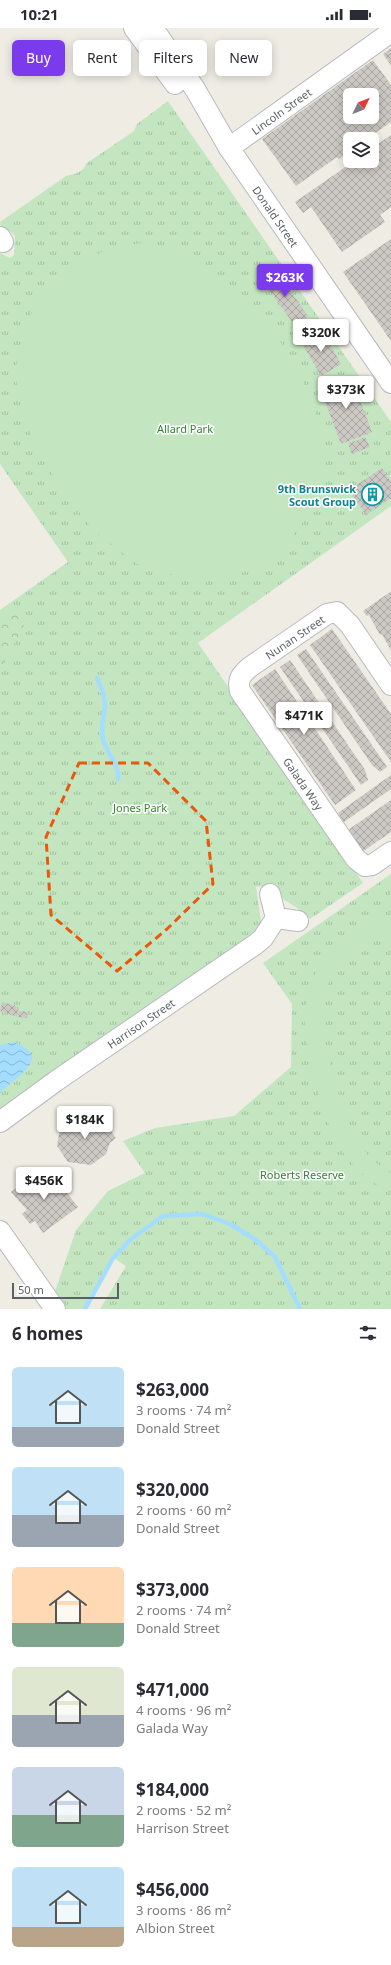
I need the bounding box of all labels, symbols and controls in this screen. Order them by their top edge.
text: 10:21 [20,4,59,24]
chip: Buy [12,40,65,76]
chip: Rent [73,40,131,76]
chip: Filters [139,40,207,76]
chip: New [215,40,272,76]
street label: Lincoln Street [248,84,314,137]
north arrow [343,88,379,124]
map controls [343,88,379,168]
button: layers [343,132,379,168]
street label: Donald Street [250,183,302,250]
pin: $263K [257,264,313,298]
text: $263K [266,268,304,286]
pin: $320K [293,319,349,353]
text: $320K [302,323,340,341]
pin: $373K [318,376,374,410]
text: $373K [327,380,365,398]
park label: Allard Park [157,421,213,436]
place label: 9th Brunswick Scout Group [278,481,356,509]
building icon: 9th Brunswick Scout Group [359,481,385,507]
street label: Nunan Street [262,612,328,662]
pin: $471K [276,702,332,736]
text: $471K [285,706,323,724]
street label: Galada Way [280,754,327,813]
park label: Jones Park [112,800,167,815]
street label: Harrison Street [104,995,177,1051]
pin: $184K [57,1106,113,1140]
text: $184K [66,1110,104,1128]
pin: $456K [16,1167,72,1201]
park label: Roberts Reserve [260,1167,344,1182]
text: $456K [25,1171,63,1189]
scale bar [12,1281,119,1300]
text: 50 m [18,1282,44,1297]
text: 6 homes [12,1322,83,1345]
icon: filters [357,1322,379,1344]
text: $263,000 [136,1378,209,1401]
icon: home [44,1383,92,1431]
text: 3 rooms · 74 m² [136,1401,231,1419]
text: Donald Street [136,1419,220,1437]
text: $320,000 [136,1478,209,1501]
icon: home [44,1483,92,1531]
text: 2 rooms · 60 m² [136,1501,231,1519]
text: Donald Street [136,1519,220,1537]
text: $373,000 [136,1578,209,1601]
icon: home [44,1583,92,1631]
text: 2 rooms · 74 m² [136,1601,231,1619]
text: Donald Street [136,1619,220,1637]
text: $471,000 [136,1678,209,1701]
icon: home [44,1683,92,1731]
text: 4 rooms · 96 m² [136,1701,231,1719]
text: Galada Way [136,1719,208,1737]
text: $184,000 [136,1778,209,1801]
icon: home [44,1783,92,1831]
text: 2 rooms · 52 m² [136,1801,231,1819]
text: Harrison Street [136,1819,229,1837]
text: $456,000 [136,1878,209,1901]
icon: home [44,1883,92,1931]
text: 3 rooms · 86 m² [136,1901,231,1919]
text: Albion Street [136,1919,215,1937]

